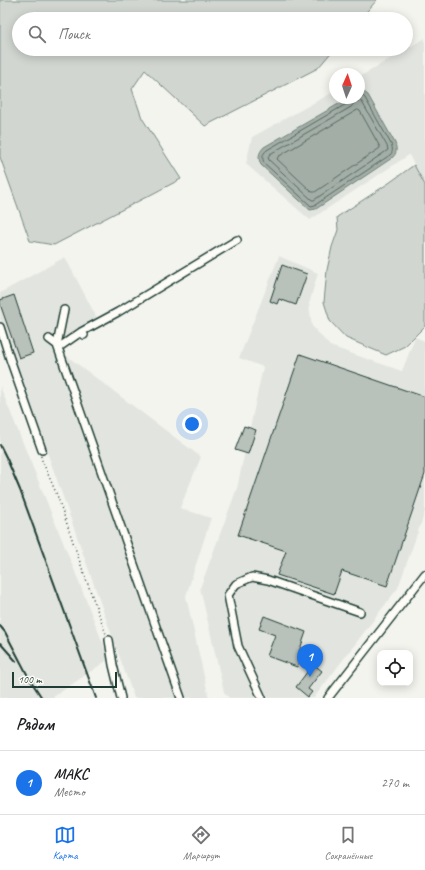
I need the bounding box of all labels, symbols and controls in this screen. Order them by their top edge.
search box [12,12,413,56]
icon: search [26,23,48,45]
text: Поиск [58,25,90,44]
north arrow [329,68,365,104]
your location [182,414,202,434]
pin: 1 [297,644,323,677]
map controls [377,650,413,686]
button: locate [377,650,413,686]
scale bar [12,670,117,689]
text: 100 m [18,672,42,686]
text: Рядом [16,714,54,735]
text: МАКС [54,765,89,784]
text: 1 [26,775,32,791]
text: 270 m [381,775,409,791]
text: Место [54,784,85,800]
tab: Карта [53,824,78,862]
tab: Маршрут [183,824,219,862]
tab: Сохранённые [325,824,372,862]

